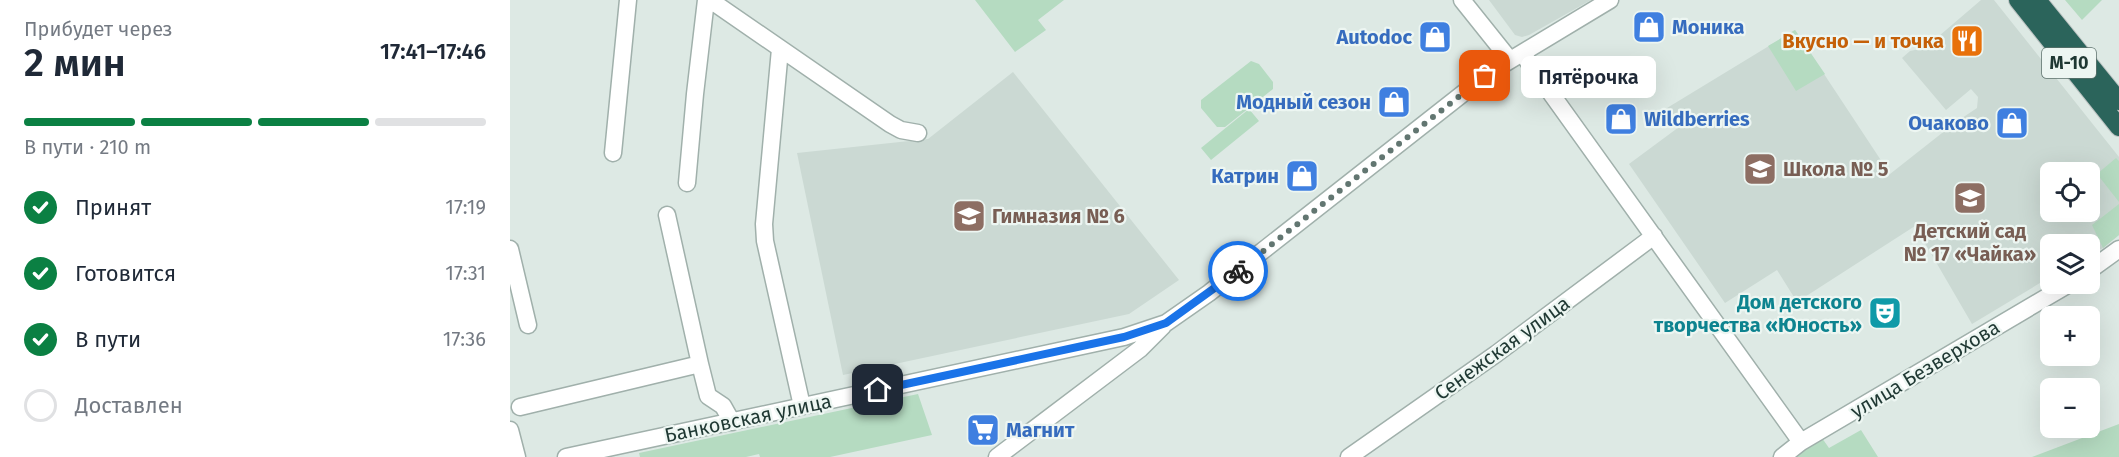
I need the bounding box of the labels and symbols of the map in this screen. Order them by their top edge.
shop icon: Моника [1631,9,1667,45]
place label: Моника [1672,15,1745,39]
shop icon: Autodoc [1417,19,1453,55]
restaurant icon: Вкусно — и точка [1949,23,1985,59]
place label: Autodoc [1335,25,1412,49]
place label: Вкусно — и точка [1782,29,1944,53]
road number: М-10 [2042,48,2096,78]
pin [1459,50,1510,101]
callout: Пятёрочка [1521,55,1656,97]
shop icon: Модный сезон [1376,84,1412,120]
place label: Модный сезон [1236,90,1371,114]
shop icon: Wildberries [1603,101,1639,137]
shop icon: Очаково [1994,105,2030,141]
place label: Wildberries [1644,107,1750,131]
place label: Очаково [1908,111,1989,135]
school or university icon: Школа № 5 [1742,151,1778,187]
place label: Школа № 5 [1783,157,1889,181]
shop icon: Катрин [1284,158,1320,194]
place label: Катрин [1211,164,1279,188]
school or university icon: Детский сад № 17 «Чайка» [1952,180,1988,216]
school or university icon: Гимназия № 6 [951,198,987,234]
place label: Гимназия № 6 [992,204,1125,228]
place label: Детский сад № 17 «Чайка» [1904,219,2036,266]
courier [1208,241,1268,301]
place label: Дом детского творчества «Юность» [1654,290,1862,337]
street label: Сенежская улица [1430,291,1574,405]
theatre icon: Дом детского творчества «Юность» [1867,295,1903,331]
street label: улица Безверхова [1846,315,2004,423]
pin [852,364,903,415]
street label: Банковская улица [662,389,834,447]
supermarket icon: Магнит [965,412,1001,448]
place label: Магнит [1006,418,1075,442]

